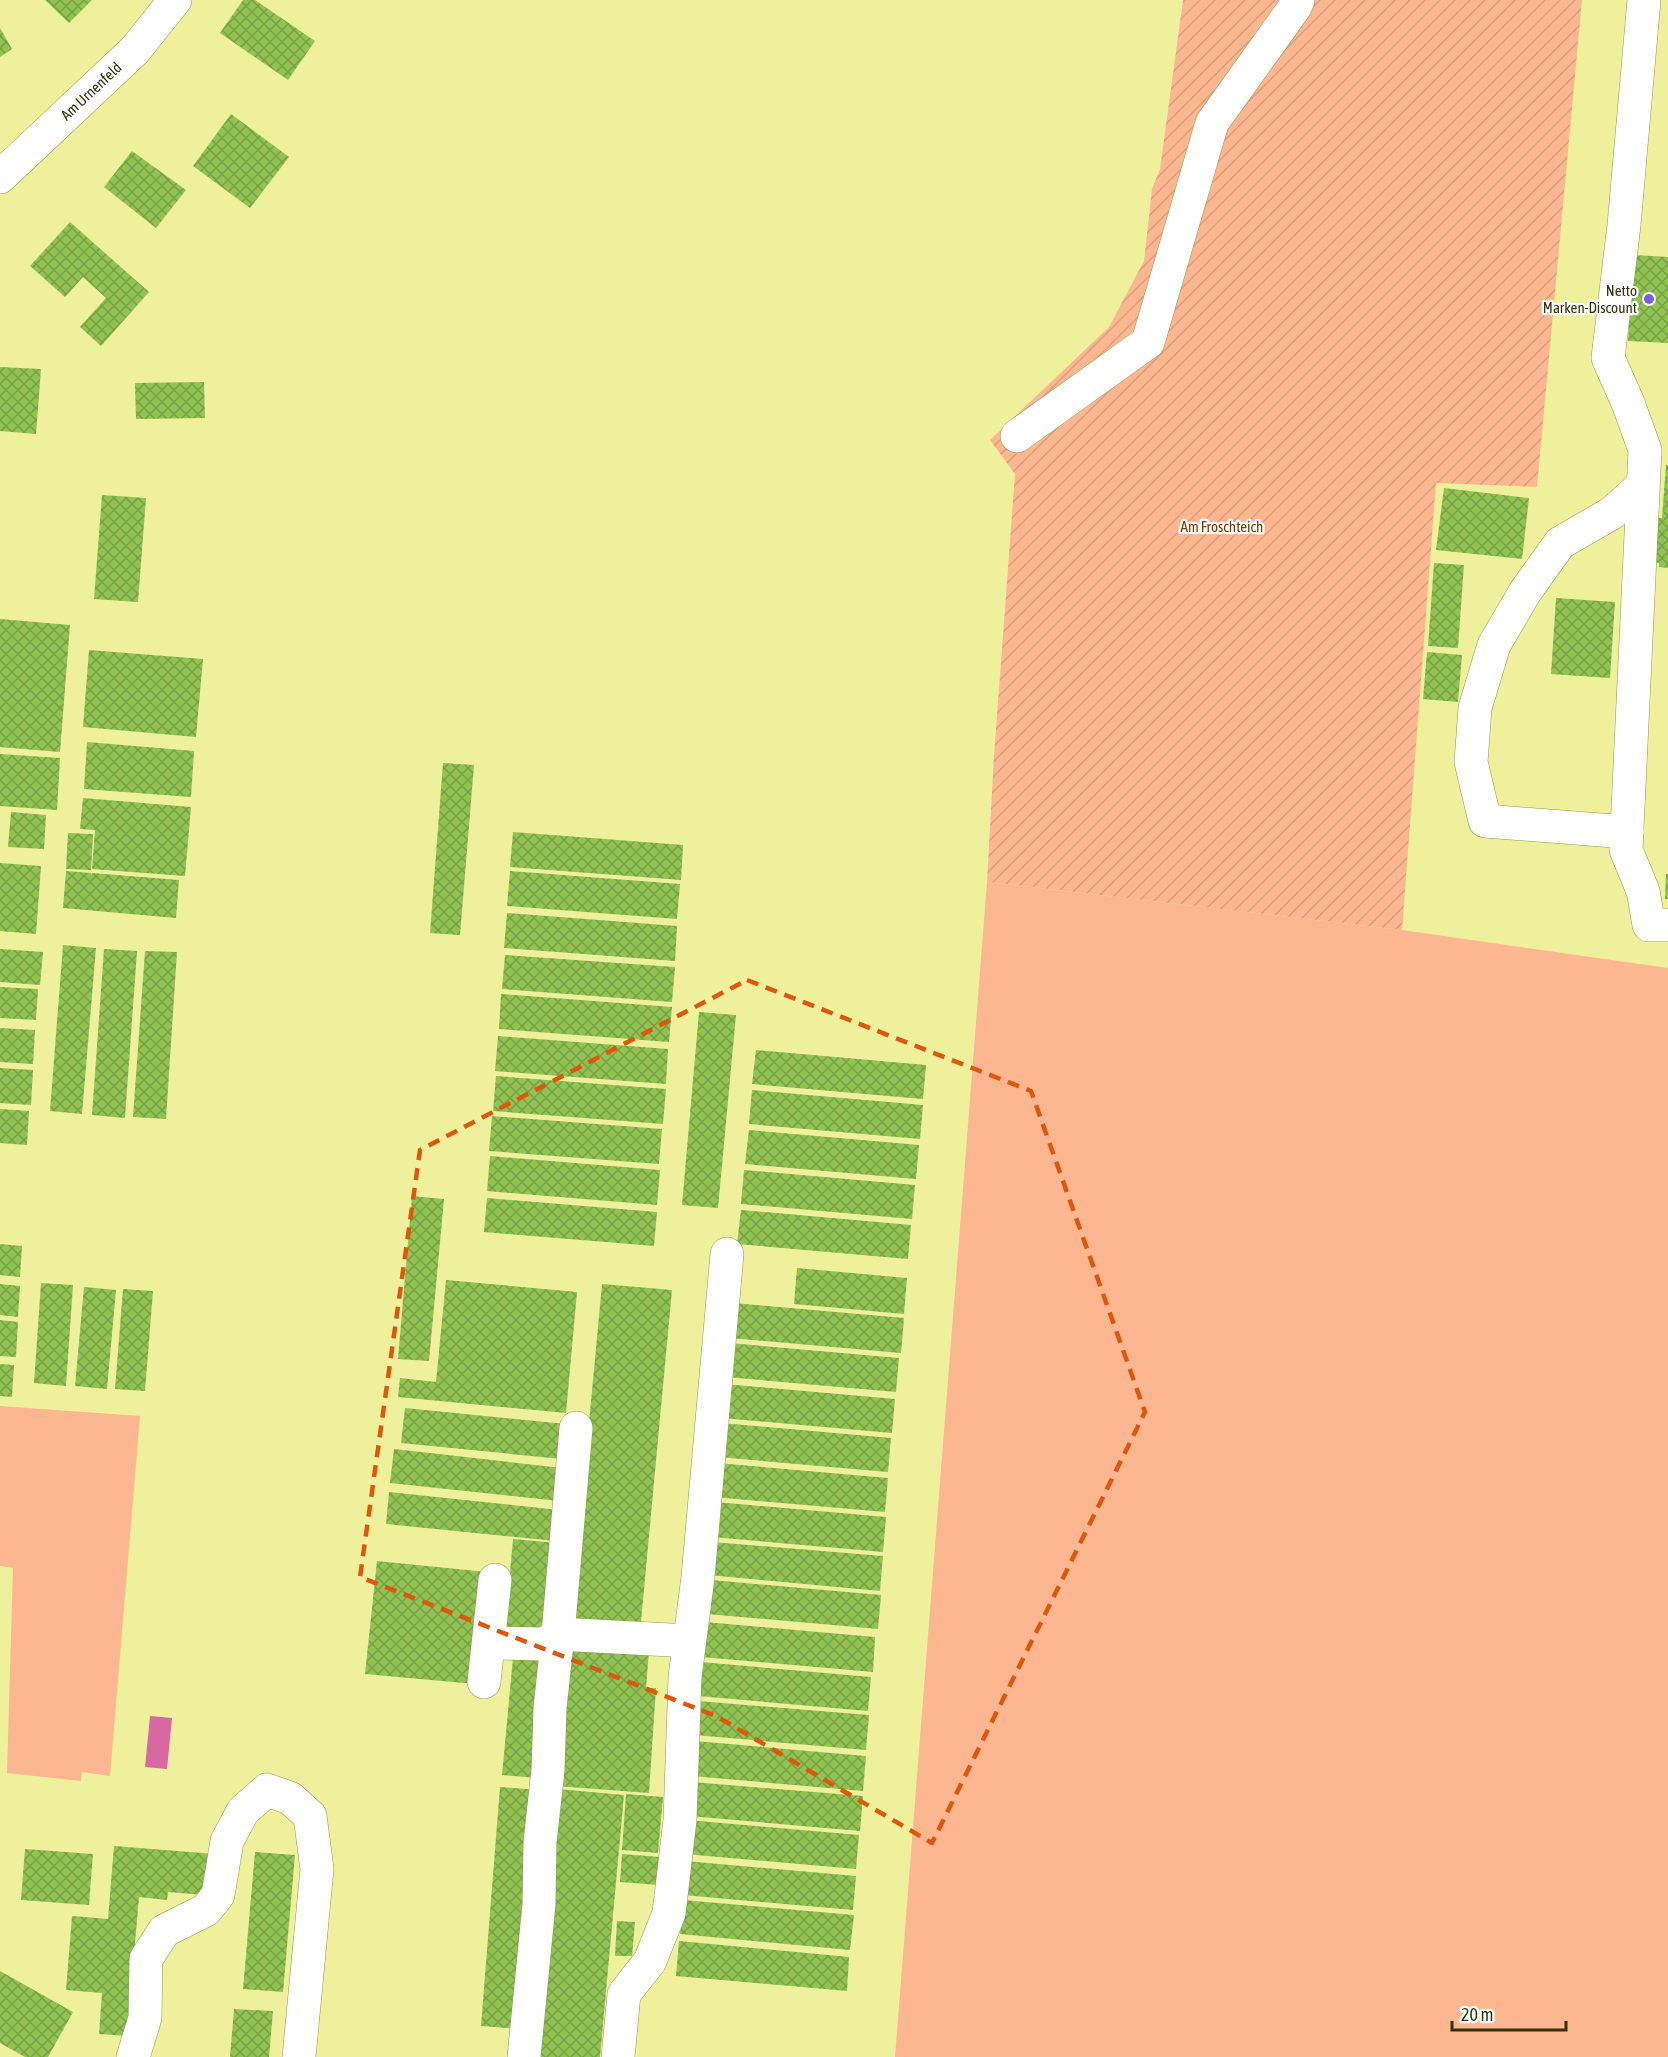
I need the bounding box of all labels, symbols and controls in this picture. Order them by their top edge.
street label: Am Urnenfeld [57,59,125,123]
place label: Netto Marken-Discount [1543,282,1637,316]
marker: Netto Marken-Discount [1642,292,1656,306]
park label: Am Froschteich [1181,518,1263,535]
scale bar [1452,1994,1566,2032]
text: 20 m [1461,2004,1493,2025]

